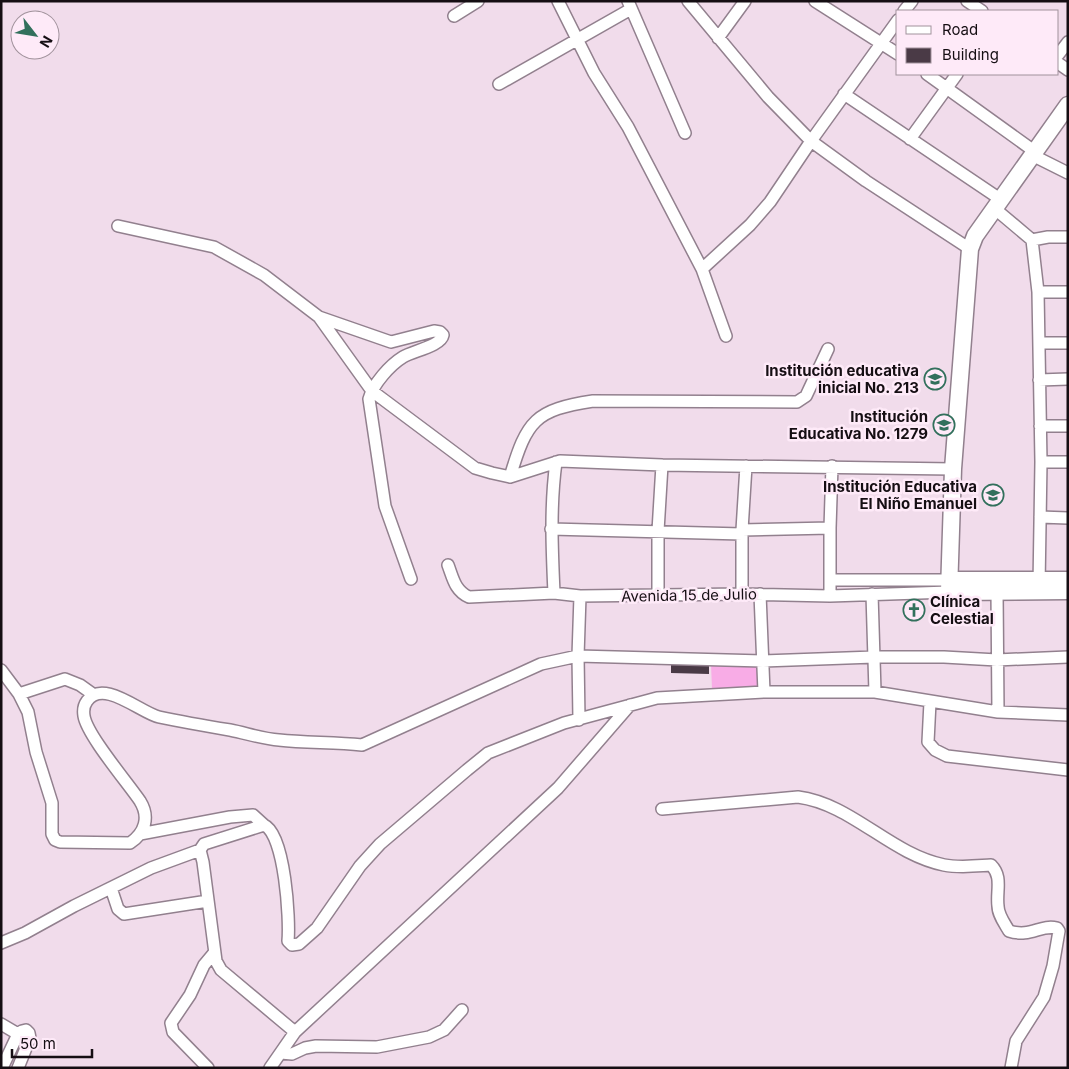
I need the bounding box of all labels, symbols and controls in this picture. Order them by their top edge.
north arrow [10,10,60,60]
legend [896,10,1059,75]
text: Road [942,20,978,39]
text: N [37,33,57,51]
text: Building [942,45,999,64]
place label: Institución educativa inicial No. 213 [765,361,919,397]
school or university icon: Institución educativa inicial No. 213 [923,367,947,391]
place label: Institución Educativa No. 1279 [789,407,928,443]
school or university icon: Institución Educativa No. 1279 [932,413,956,437]
place label: Institución Educativa El Niño Emanuel [823,477,977,513]
school or university icon: Institución Educativa El Niño Emanuel [981,483,1005,507]
street label: Avenida 15 de Julio [621,584,757,606]
place label: Clínica Celestial [930,592,994,628]
church icon: Clínica Celestial [902,598,926,622]
scale bar [12,1026,92,1058]
text: 50 m [20,1034,56,1053]

